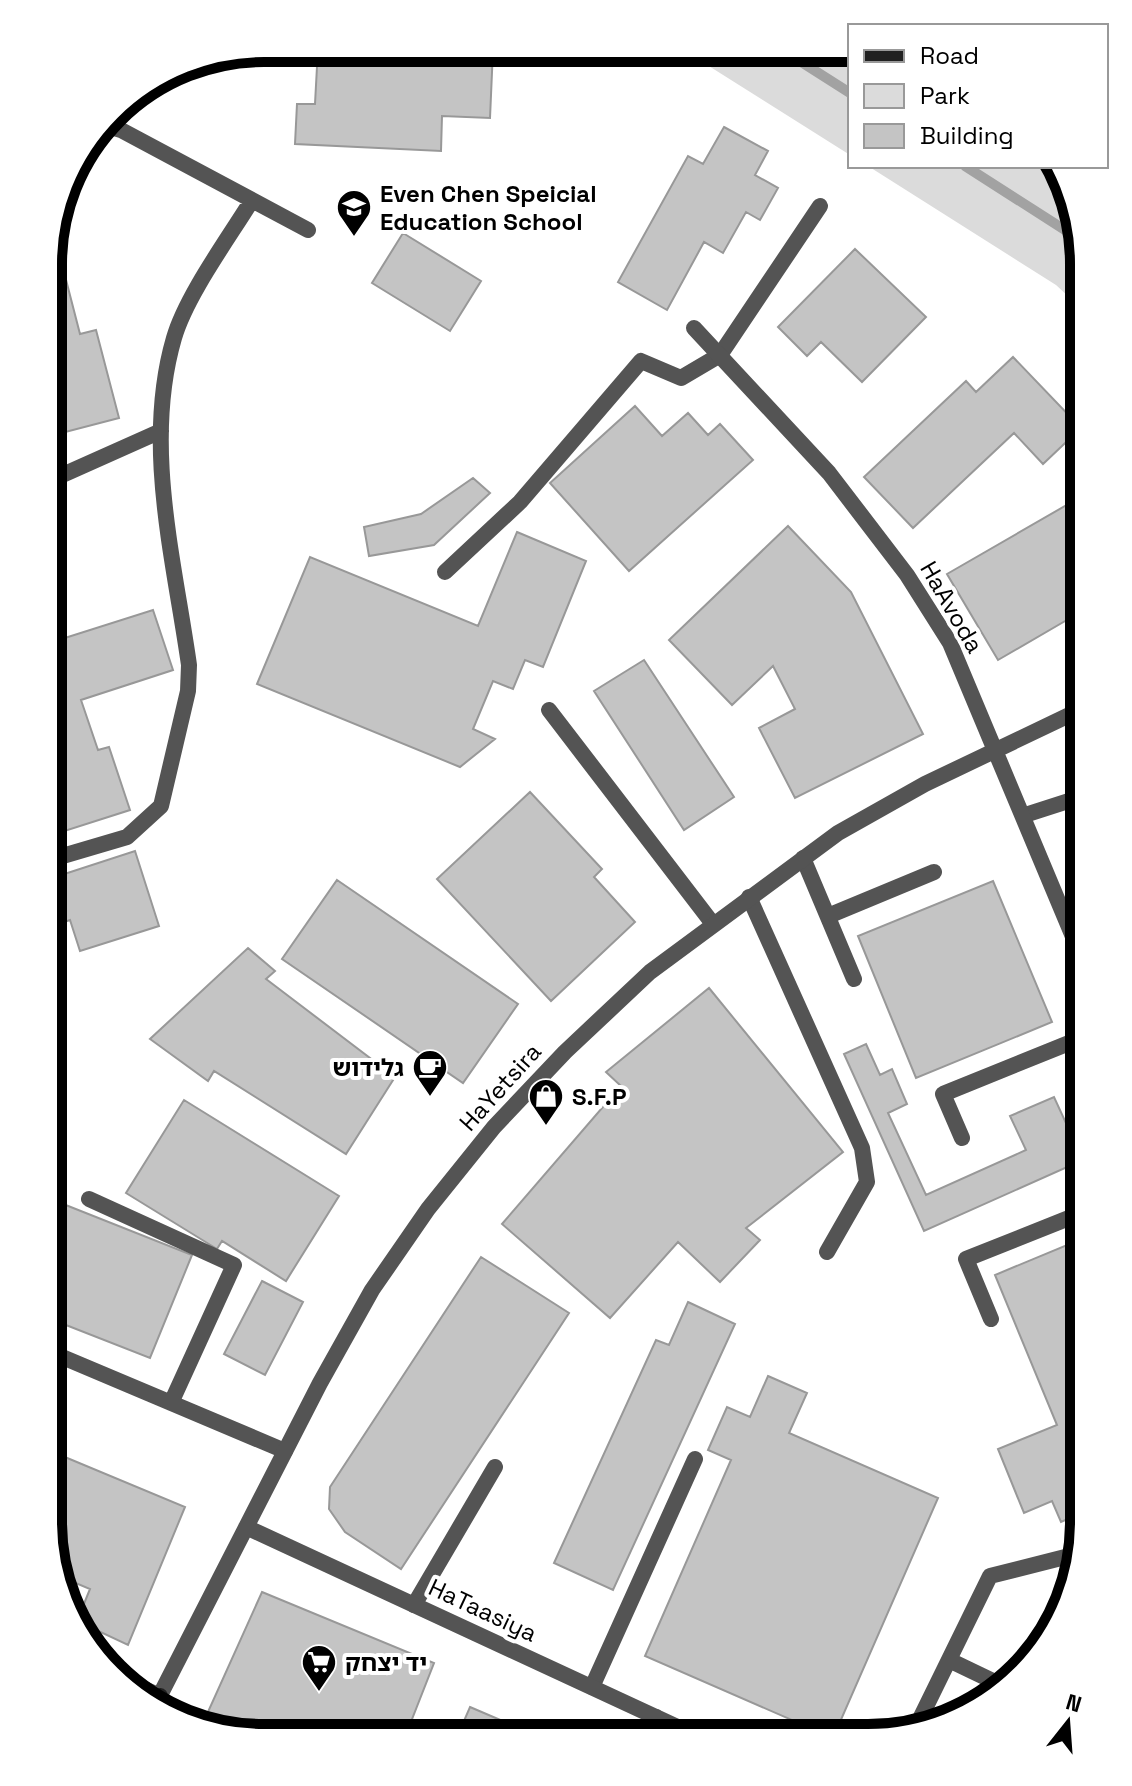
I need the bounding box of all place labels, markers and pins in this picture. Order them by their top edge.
place label: Even Chen Speicial Education School [380,178,597,237]
school or university icon: Even Chen Speicial Education School [335,188,373,238]
cafe icon: גלידוש [411,1048,449,1098]
place label: גלידוש [332,1052,404,1083]
shop icon: S.F.P [527,1077,565,1127]
place label: S.F.P [572,1081,626,1112]
supermarket icon: יד יצחק [300,1643,338,1693]
place label: יד יצחק [345,1647,427,1678]

